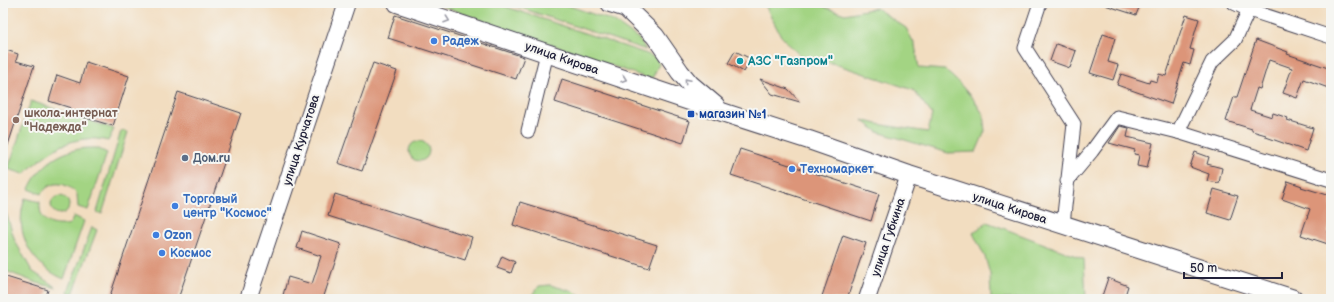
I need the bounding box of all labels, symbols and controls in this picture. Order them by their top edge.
one-way arrow [444,15,451,24]
place label: Радеж [442,34,479,49]
marker: Радеж [429,36,439,46]
street label: улица Кирова [523,39,601,78]
place label: АЗС "Газпром" [747,54,833,69]
marker: АЗС "Газпром" [735,56,745,66]
one-way arrow [620,74,627,83]
one-way arrow [685,78,692,85]
street label: улица Курчатова [280,93,323,188]
place label: школа-интернат "Надежда" [24,106,118,135]
place label: магазин №1 [699,107,767,122]
marker: магазин №1 [686,109,696,119]
marker: школа-интернат "Надежда" [11,115,21,125]
place label: Дом.ru [193,151,230,166]
marker: Дом.ru [180,153,190,163]
place label: Техномаркет [800,162,874,177]
marker: Техномаркет [787,164,797,174]
street label: улица Кирова [971,189,1049,228]
place label: Торговый центр "Космос" [183,192,272,221]
street label: улица Губкина [868,196,909,278]
marker: Торговый центр "Космос" [170,201,180,211]
place label: Ozon [164,228,192,243]
marker: Ozon [151,230,161,240]
place label: Космос [170,246,211,261]
marker: Космос [157,248,167,258]
scale bar [1184,254,1282,280]
text: 50 m [1190,261,1217,276]

